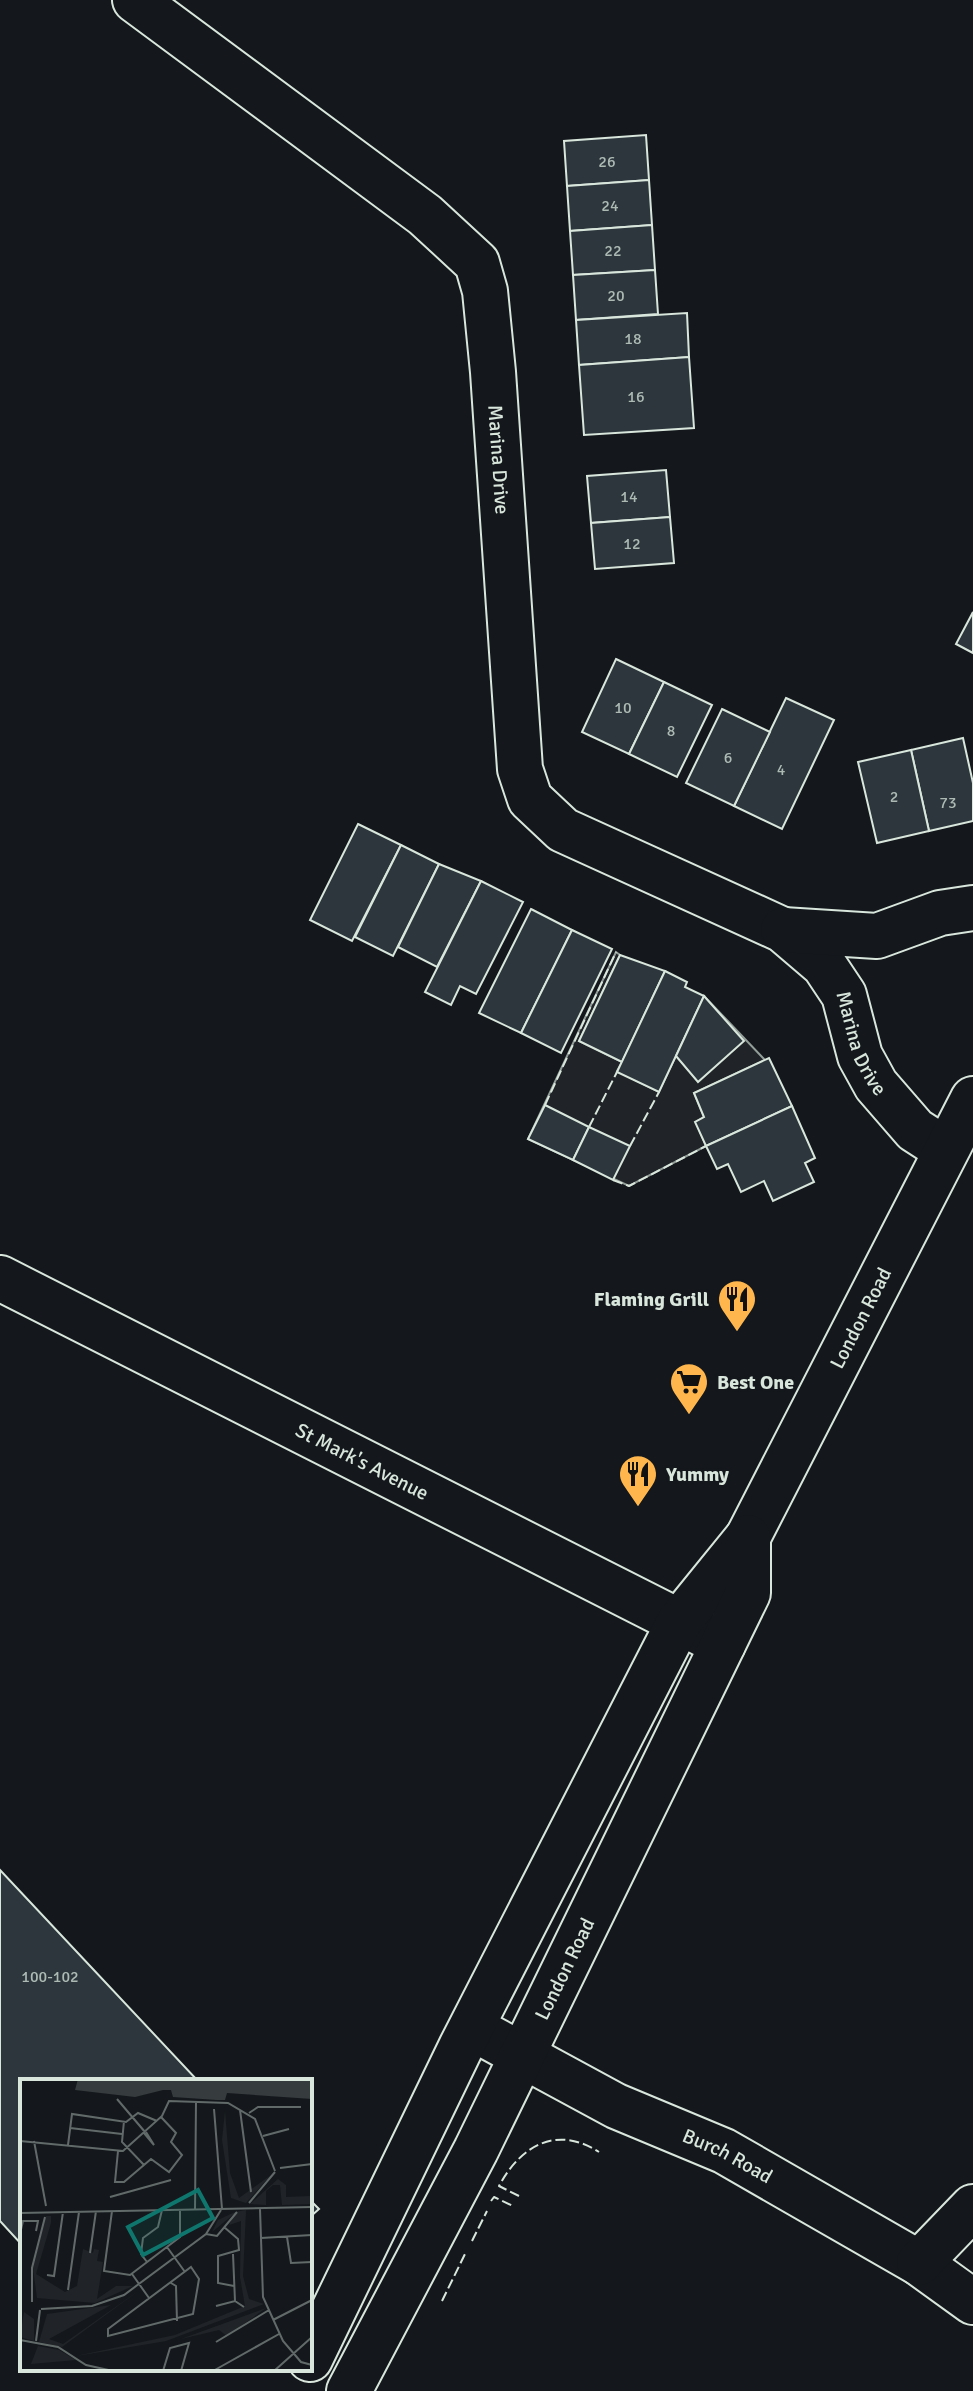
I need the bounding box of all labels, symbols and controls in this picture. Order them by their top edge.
house number: 26 [598,152,616,172]
house number: 24 [601,196,619,216]
house number: 22 [604,241,622,261]
house number: 20 [607,286,625,306]
house number: 18 [624,329,642,349]
house number: 16 [627,387,645,407]
street label: Marina Drive [482,404,515,515]
house number: 14 [620,487,638,507]
house number: 12 [623,534,641,554]
house number: 10 [614,698,632,718]
house number: 8 [667,721,675,741]
house number: 6 [724,748,732,768]
house number: 4 [777,760,786,780]
house number: 2 [890,787,898,807]
house number: 73 [939,793,957,813]
street label: Marina Drive [831,989,892,1101]
street label: London Road [825,1263,897,1373]
restaurant icon: Flaming Grill [716,1278,758,1333]
place label: Flaming Grill [594,1287,709,1312]
supermarket icon: Best One [668,1361,710,1416]
place label: Best One [717,1370,794,1395]
street label: St Mark's Avenue [291,1418,433,1506]
restaurant icon: Yummy [617,1453,659,1508]
place label: Yummy [665,1462,729,1487]
street label: London Road [529,1914,600,2024]
house number: 100-102 [21,1967,79,1987]
inset map [20,2079,312,2371]
street label: Burch Road [679,2123,777,2189]

